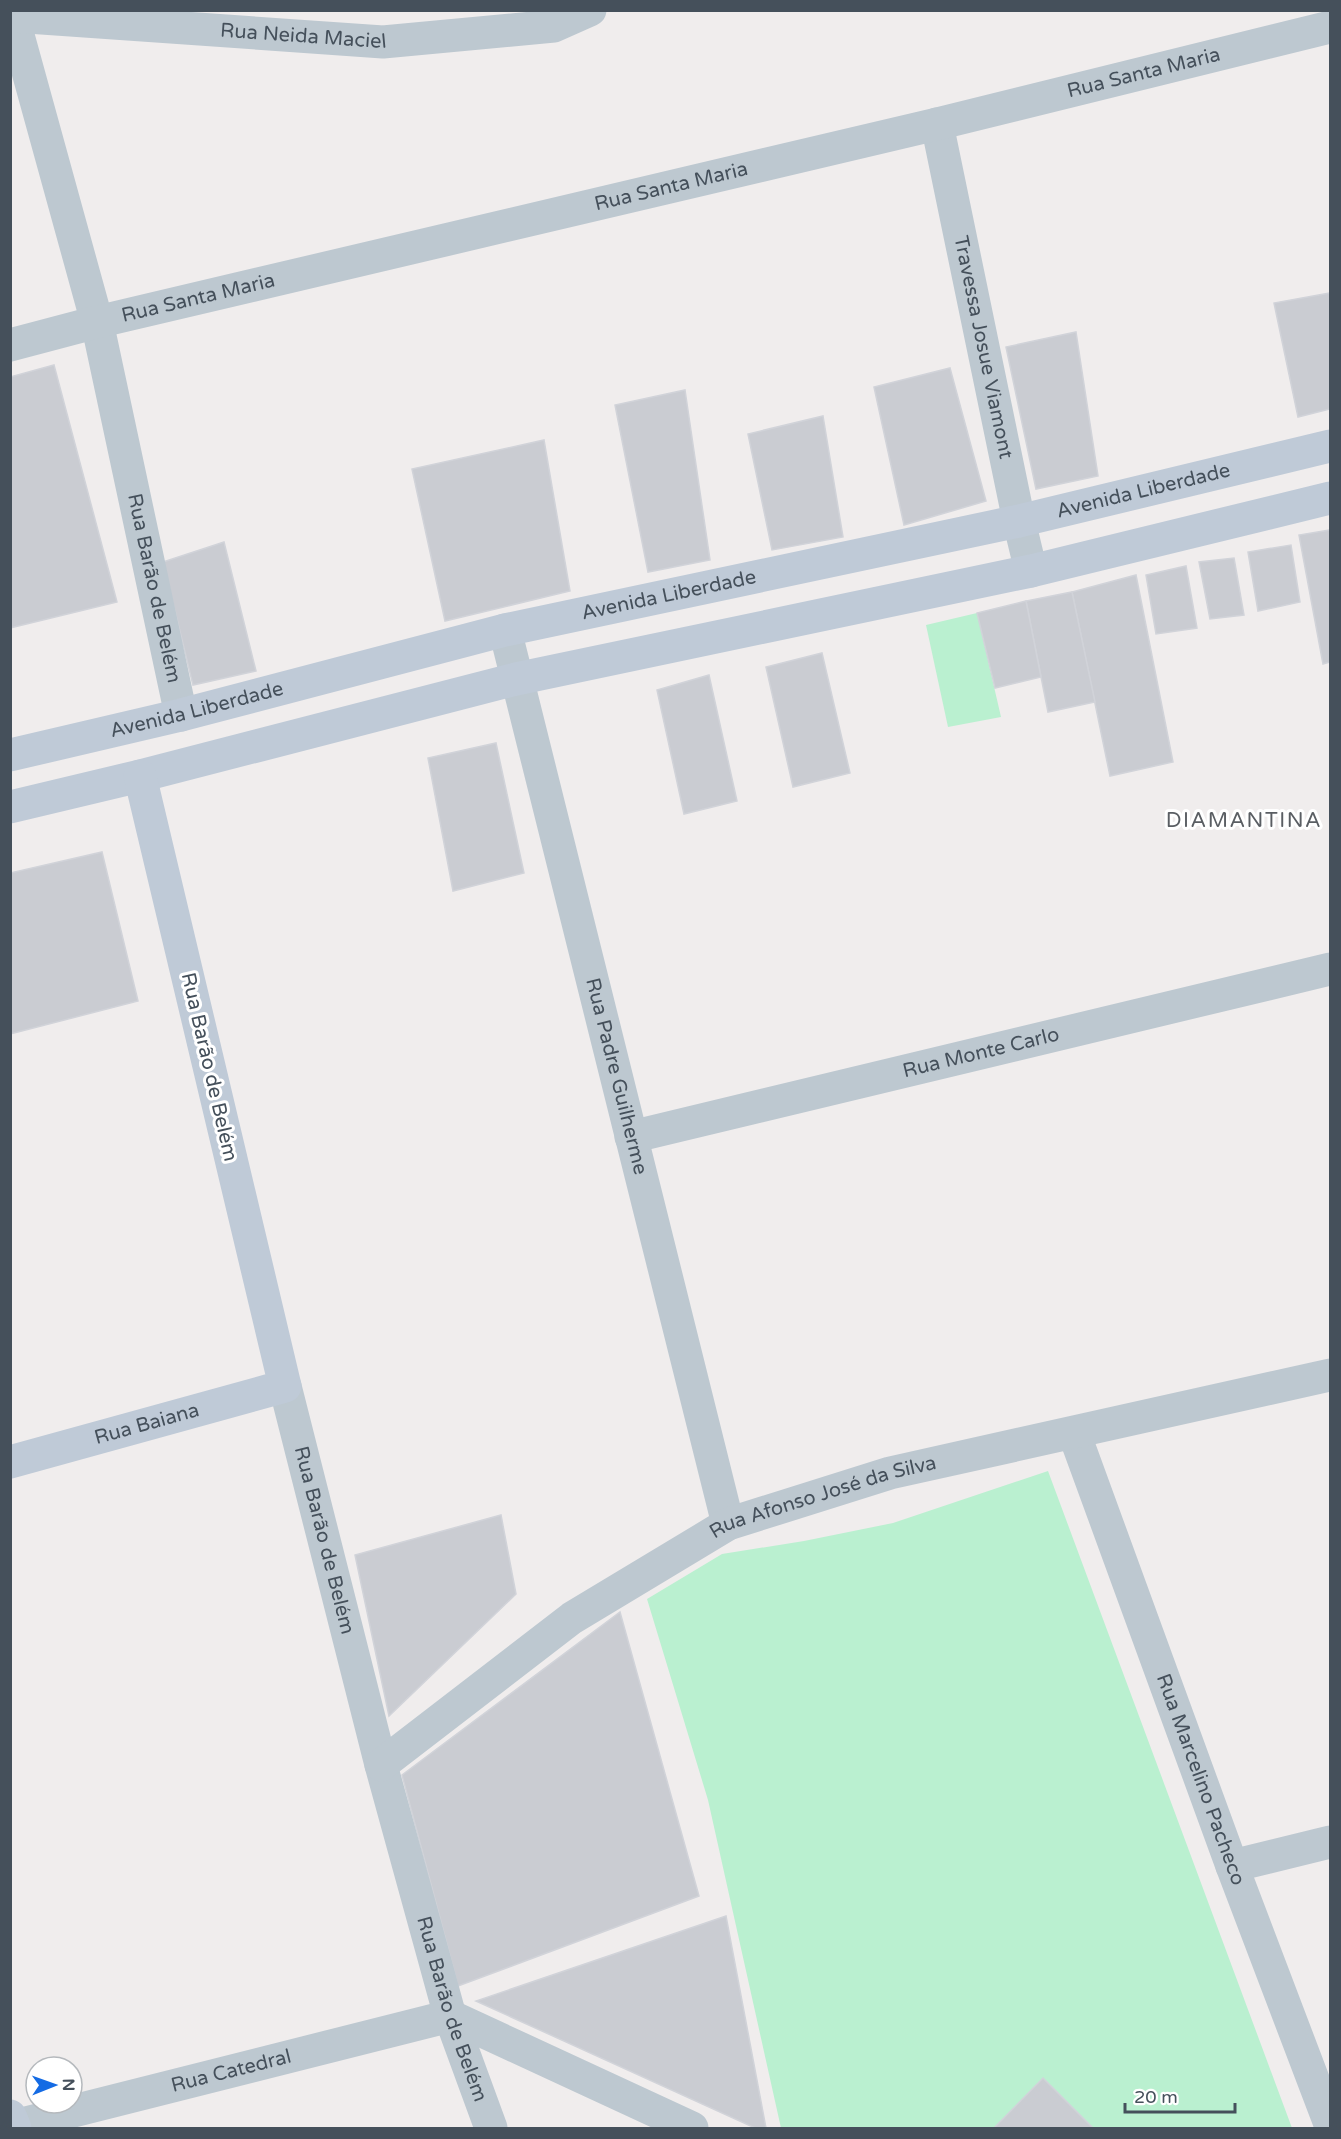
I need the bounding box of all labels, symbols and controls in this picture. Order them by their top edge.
street label: Rua Neida Maciel [219,19,387,54]
street label: Rua Santa Maria [1065,43,1223,103]
street label: Rua Santa Maria [592,157,750,216]
street label: Travessa Josue Viamont [948,234,1018,461]
street label: Rua Santa Maria [119,268,277,328]
street label: Avenida Liberdade [1054,458,1233,524]
street label: Rua Barão de Belém [122,491,186,685]
street label: Avenida Liberdade [579,565,758,625]
street label: Avenida Liberdade [108,677,286,743]
district label: DIAMANTINA [1166,808,1322,833]
street label: Rua Barão de Belém [176,970,242,1164]
street label: Rua Padre Guilherme [580,976,652,1177]
street label: Rua Monte Carlo [900,1023,1062,1083]
street label: Rua Baiana [92,1398,202,1450]
street label: Rua Barão de Belém [289,1444,359,1637]
street label: Rua Afonso José da Silva [705,1451,939,1544]
street label: Rua Marcelino Pacheco [1151,1671,1250,1889]
street label: Rua Barão de Belém [411,1914,492,2105]
street label: Rua Catedral [169,2045,294,2098]
north arrow [24,2055,84,2115]
scale bar [1125,2076,1234,2114]
text: N [58,2078,78,2091]
text: 20 m [1134,2086,1178,2108]

